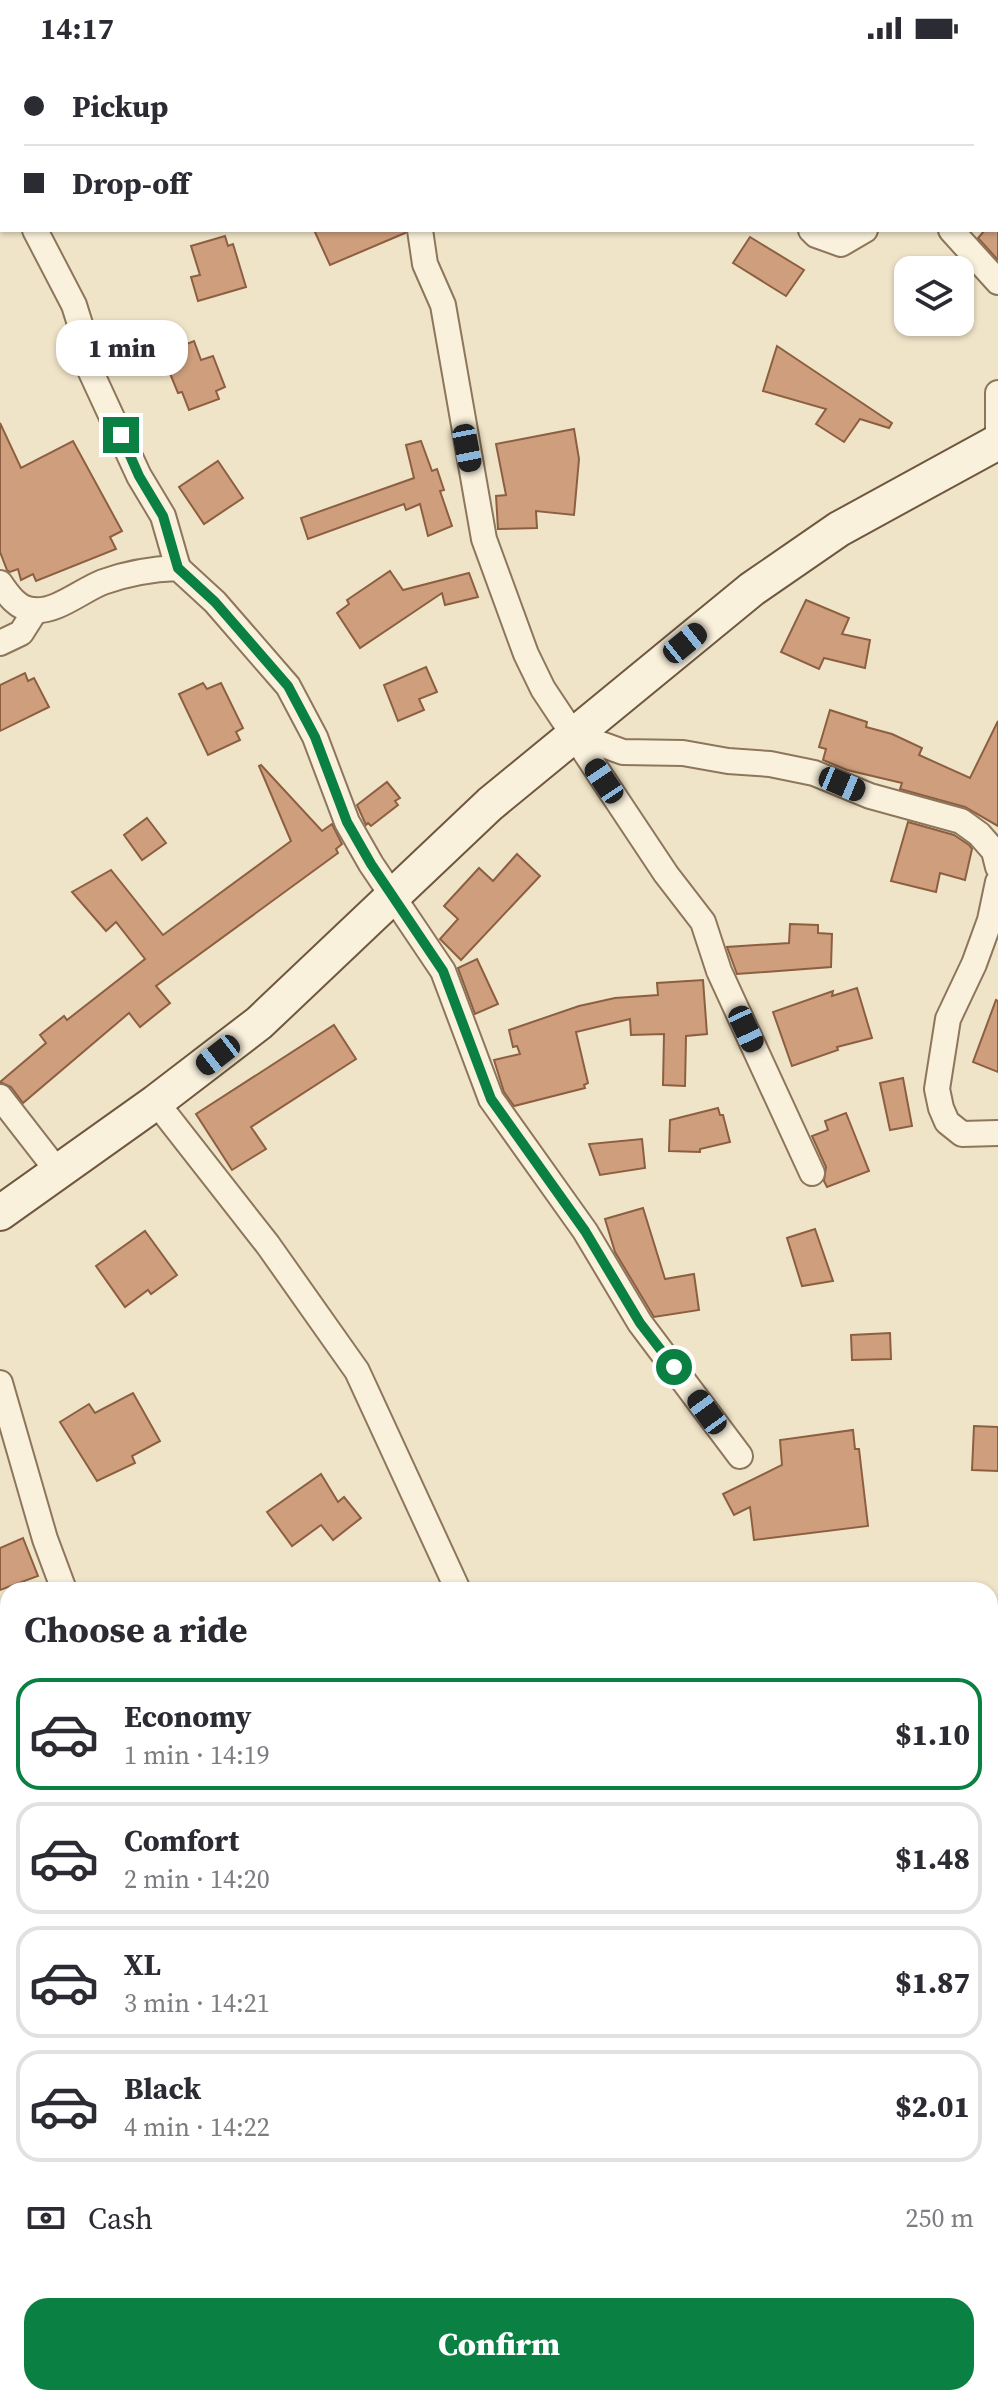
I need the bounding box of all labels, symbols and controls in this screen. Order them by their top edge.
text: 14:17 [40,8,114,49]
text: Pickup [72,86,168,127]
text: Drop-off [72,163,190,204]
map controls [894,256,974,336]
button: layers [894,256,974,336]
callout: 1 min [55,319,187,375]
text: 1 min [88,330,156,366]
route end [103,417,139,453]
car [451,422,483,474]
car [659,619,711,667]
car [581,754,627,808]
car [815,764,869,804]
car [725,1002,767,1056]
car [192,1031,244,1079]
route start [656,1349,692,1385]
car [683,1386,731,1438]
text: Choose a ride [24,1605,247,1654]
text: Economy [124,1696,252,1737]
icon: car [28,1698,100,1770]
text: $1.10 [895,1714,970,1755]
text: 1 min · 14:19 [124,1737,270,1773]
text: Comfort [124,1820,239,1861]
icon: car [28,1822,100,1894]
text: $1.48 [895,1838,970,1879]
text: 2 min · 14:20 [124,1861,270,1897]
text: XL [124,1944,161,1985]
icon: car [28,1946,100,2018]
text: $1.87 [895,1962,970,2003]
text: 3 min · 14:21 [124,1985,270,2021]
text: Black [124,2068,201,2109]
icon: car [28,2070,100,2142]
text: $2.01 [895,2086,970,2127]
text: 4 min · 14:22 [124,2109,270,2145]
icon: cash [24,2196,68,2240]
text: Cash [88,2198,153,2239]
text: 250 m [906,2200,974,2236]
button: Confirm [24,2298,974,2390]

